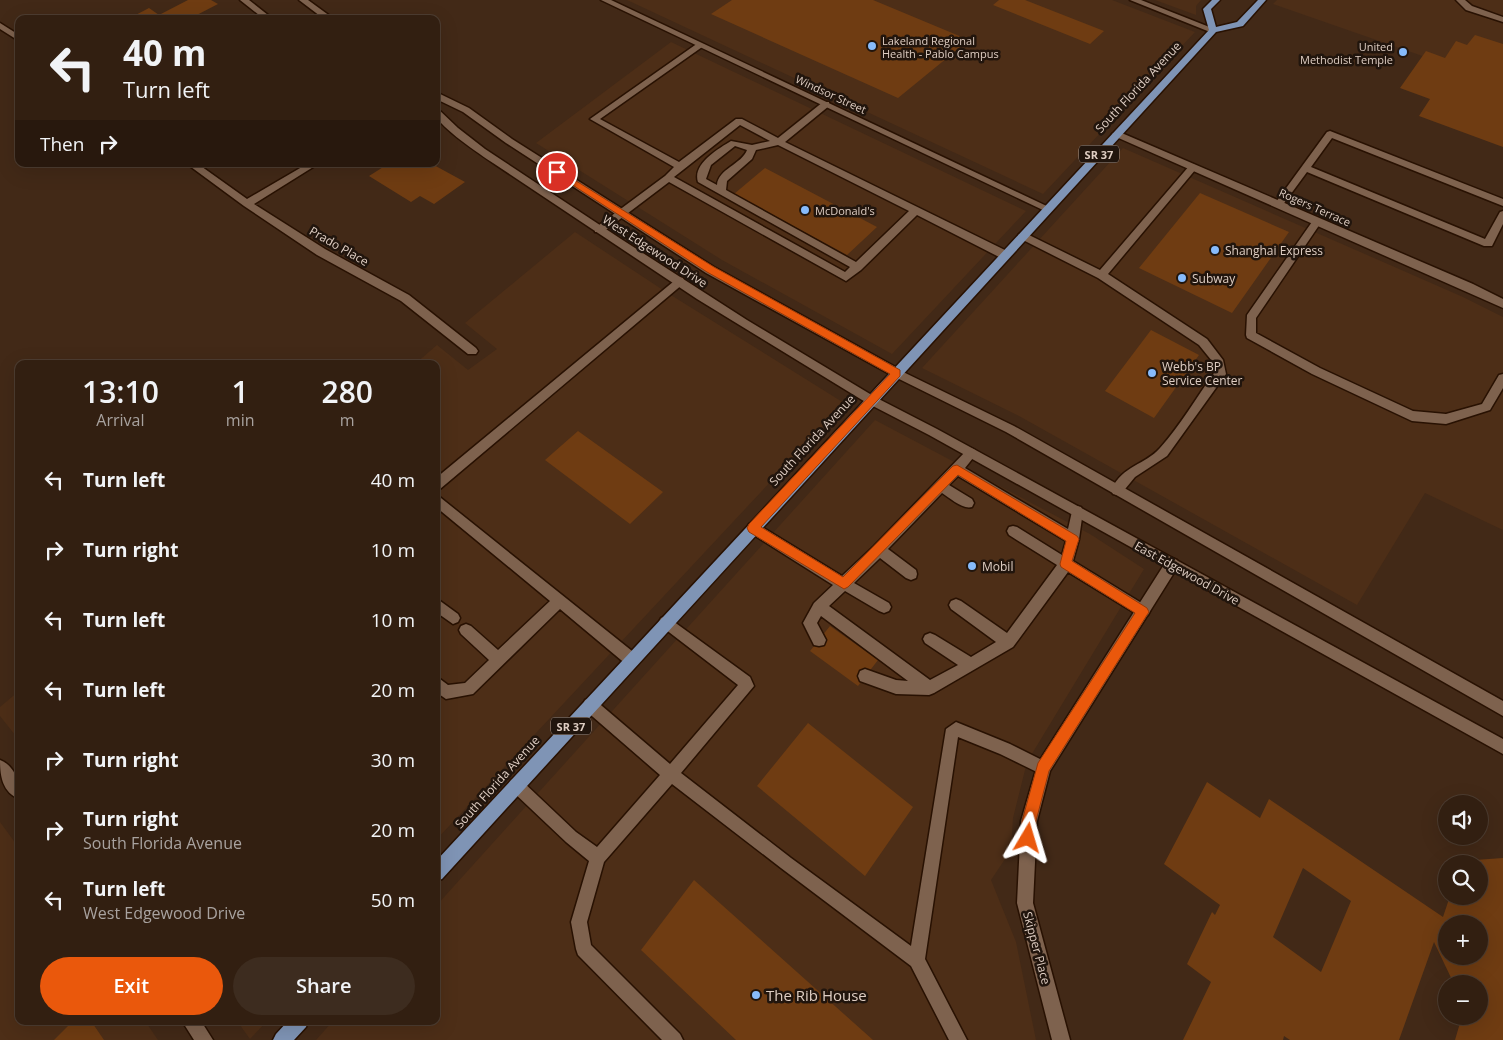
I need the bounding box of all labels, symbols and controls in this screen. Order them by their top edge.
text: 40 m [123,29,206,76]
place label: Lakeland Regional Health - Pablo Campus [882,33,999,61]
icon: left [40,35,105,100]
street label: South Florida Avenue [1091,37,1185,136]
place label: United Methodist Temple [1300,39,1393,67]
marker: Lakeland Regional Health - Pablo Campus [866,40,878,52]
marker: United Methodist Temple [1397,46,1409,58]
street label: Windsor Street [793,71,869,117]
text: Turn left [123,74,210,104]
icon: right [94,130,122,158]
text: Then [40,131,84,157]
road number: SR 37 [1079,146,1119,162]
pin [536,151,578,193]
icon: arrive [543,158,571,186]
street label: Rogers Terrace [1277,185,1353,229]
place label: McDonald's [815,203,875,218]
marker: McDonald's [799,204,811,216]
street label: West Edgewood Drive [599,211,711,291]
street label: Prado Place [306,222,372,270]
place label: Shanghai Express [1225,242,1323,259]
marker: Shanghai Express [1209,244,1221,256]
place label: Subway [1192,270,1236,287]
marker: Subway [1176,272,1188,284]
place label: Webb's BP Service Center [1162,358,1243,389]
marker: Webb's BP Service Center [1146,367,1158,379]
text: 13:10 [82,371,159,412]
text: 1 [232,371,249,412]
text: 280 [322,371,373,412]
street label: South Florida Avenue [765,390,859,489]
text: Arrival [96,409,145,431]
text: min [226,409,255,431]
text: m [340,409,355,431]
icon: left [40,466,68,494]
text: Turn left [83,467,165,493]
text: 40 m [371,467,415,493]
icon: right [40,536,68,564]
text: Turn right [83,537,178,563]
text: 10 m [371,537,415,563]
street label: East Edgewood Drive [1132,537,1243,609]
place label: Mobil [982,558,1013,575]
marker: Mobil [966,560,978,572]
icon: left [40,606,68,634]
text: Turn left [83,607,165,633]
text: 10 m [371,607,415,633]
icon: left [40,676,68,704]
text: Turn left [83,677,165,703]
text: 20 m [371,677,415,703]
road number: SR 37 [551,718,591,734]
street label: South Florida Avenue [451,732,543,832]
icon: right [40,746,68,774]
text: Turn right [83,747,178,773]
text: 30 m [371,747,415,773]
map controls [1438,795,1488,1025]
button: sound [1438,795,1488,845]
text: Turn right [83,806,178,832]
position arrow [1001,811,1053,863]
icon: right [40,816,68,844]
text: 20 m [371,817,415,843]
text: South Florida Avenue [83,832,242,854]
button: search [1438,855,1488,905]
text: Turn left [83,876,165,902]
icon: left [40,886,68,914]
text: 50 m [371,887,415,913]
text: West Edgewood Drive [83,902,245,924]
street label: Skipper Place [1019,910,1055,987]
button: + [1438,915,1488,965]
button: Exit [40,957,223,1015]
button: Share [233,957,415,1015]
button: − [1438,975,1488,1025]
place label: The Rib House [766,985,867,1005]
marker: The Rib House [750,989,762,1001]

